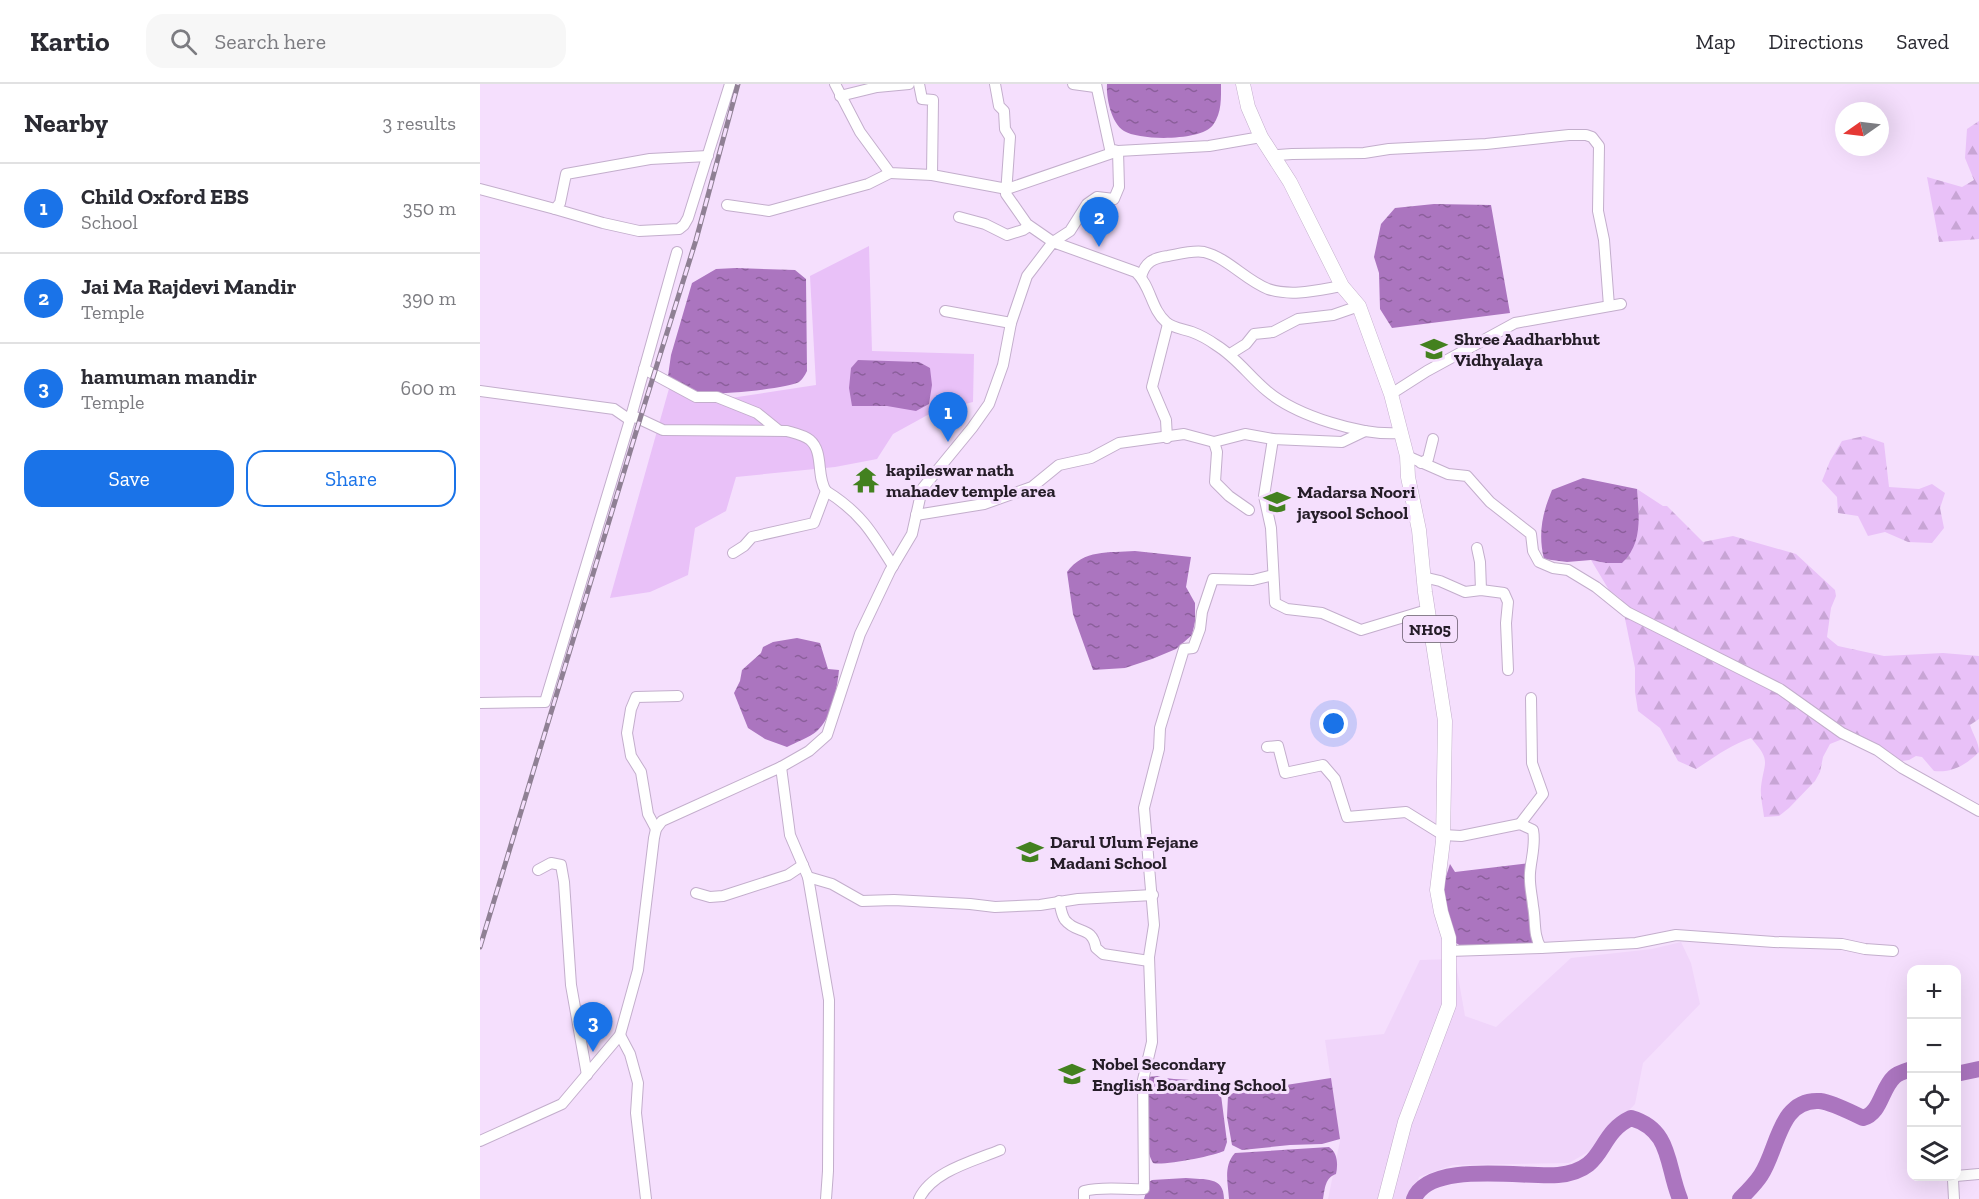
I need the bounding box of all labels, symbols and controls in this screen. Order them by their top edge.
search box [146,14,566,68]
text: Kartio [30,25,110,58]
icon: search [167,25,200,58]
text: Search here [215,28,326,55]
text: Map [1696,29,1736,54]
text: Directions [1769,29,1863,54]
text: Saved [1896,29,1949,54]
north arrow [1835,102,1889,156]
text: Nearby [24,107,108,139]
text: 3 results [382,111,456,135]
text: Child Oxford EBS [81,183,249,210]
text: 1 [39,196,48,220]
text: 350 m [403,196,456,220]
pin: 2 [1080,198,1118,247]
text: School [81,210,138,234]
text: Jai Ma Rajdevi Mandir [81,273,296,300]
text: 2 [38,286,49,310]
text: 390 m [402,286,456,310]
text: Temple [81,300,145,324]
place label: Shree Aadharbhut Vidhyalaya [1454,328,1601,371]
school or university icon: Shree Aadharbhut Vidhyalaya [1419,334,1449,364]
text: hamuman mandir [81,363,257,390]
text: 3 [38,376,49,400]
text: 600 m [401,376,456,400]
text: Temple [81,390,145,414]
pin: 1 [928,392,968,442]
button: Save [24,450,234,507]
button: Share [246,450,456,507]
place label: kapileswar nath mahadev temple area [886,459,1056,502]
temple icon: kapileswar nath mahadev temple area [851,465,881,495]
place label: Madarsa Noori jaysool School [1296,481,1416,524]
school or university icon: Madarsa Noori jaysool School [1262,487,1292,517]
road number: NH05 [1403,616,1457,642]
your location [1319,709,1348,738]
place label: Darul Ulum Fejane Madani School [1050,831,1199,874]
school or university icon: Darul Ulum Fejane Madani School [1015,837,1045,867]
map controls [1907,965,1961,1181]
button: + [1907,965,1961,1019]
pin: 3 [574,1002,612,1052]
button: − [1907,1019,1961,1073]
place label: Nobel Secondary English Boarding School [1092,1053,1287,1096]
school or university icon: Nobel Secondary English Boarding School [1057,1059,1087,1089]
button: locate [1907,1073,1961,1127]
button: layers [1907,1127,1961,1181]

